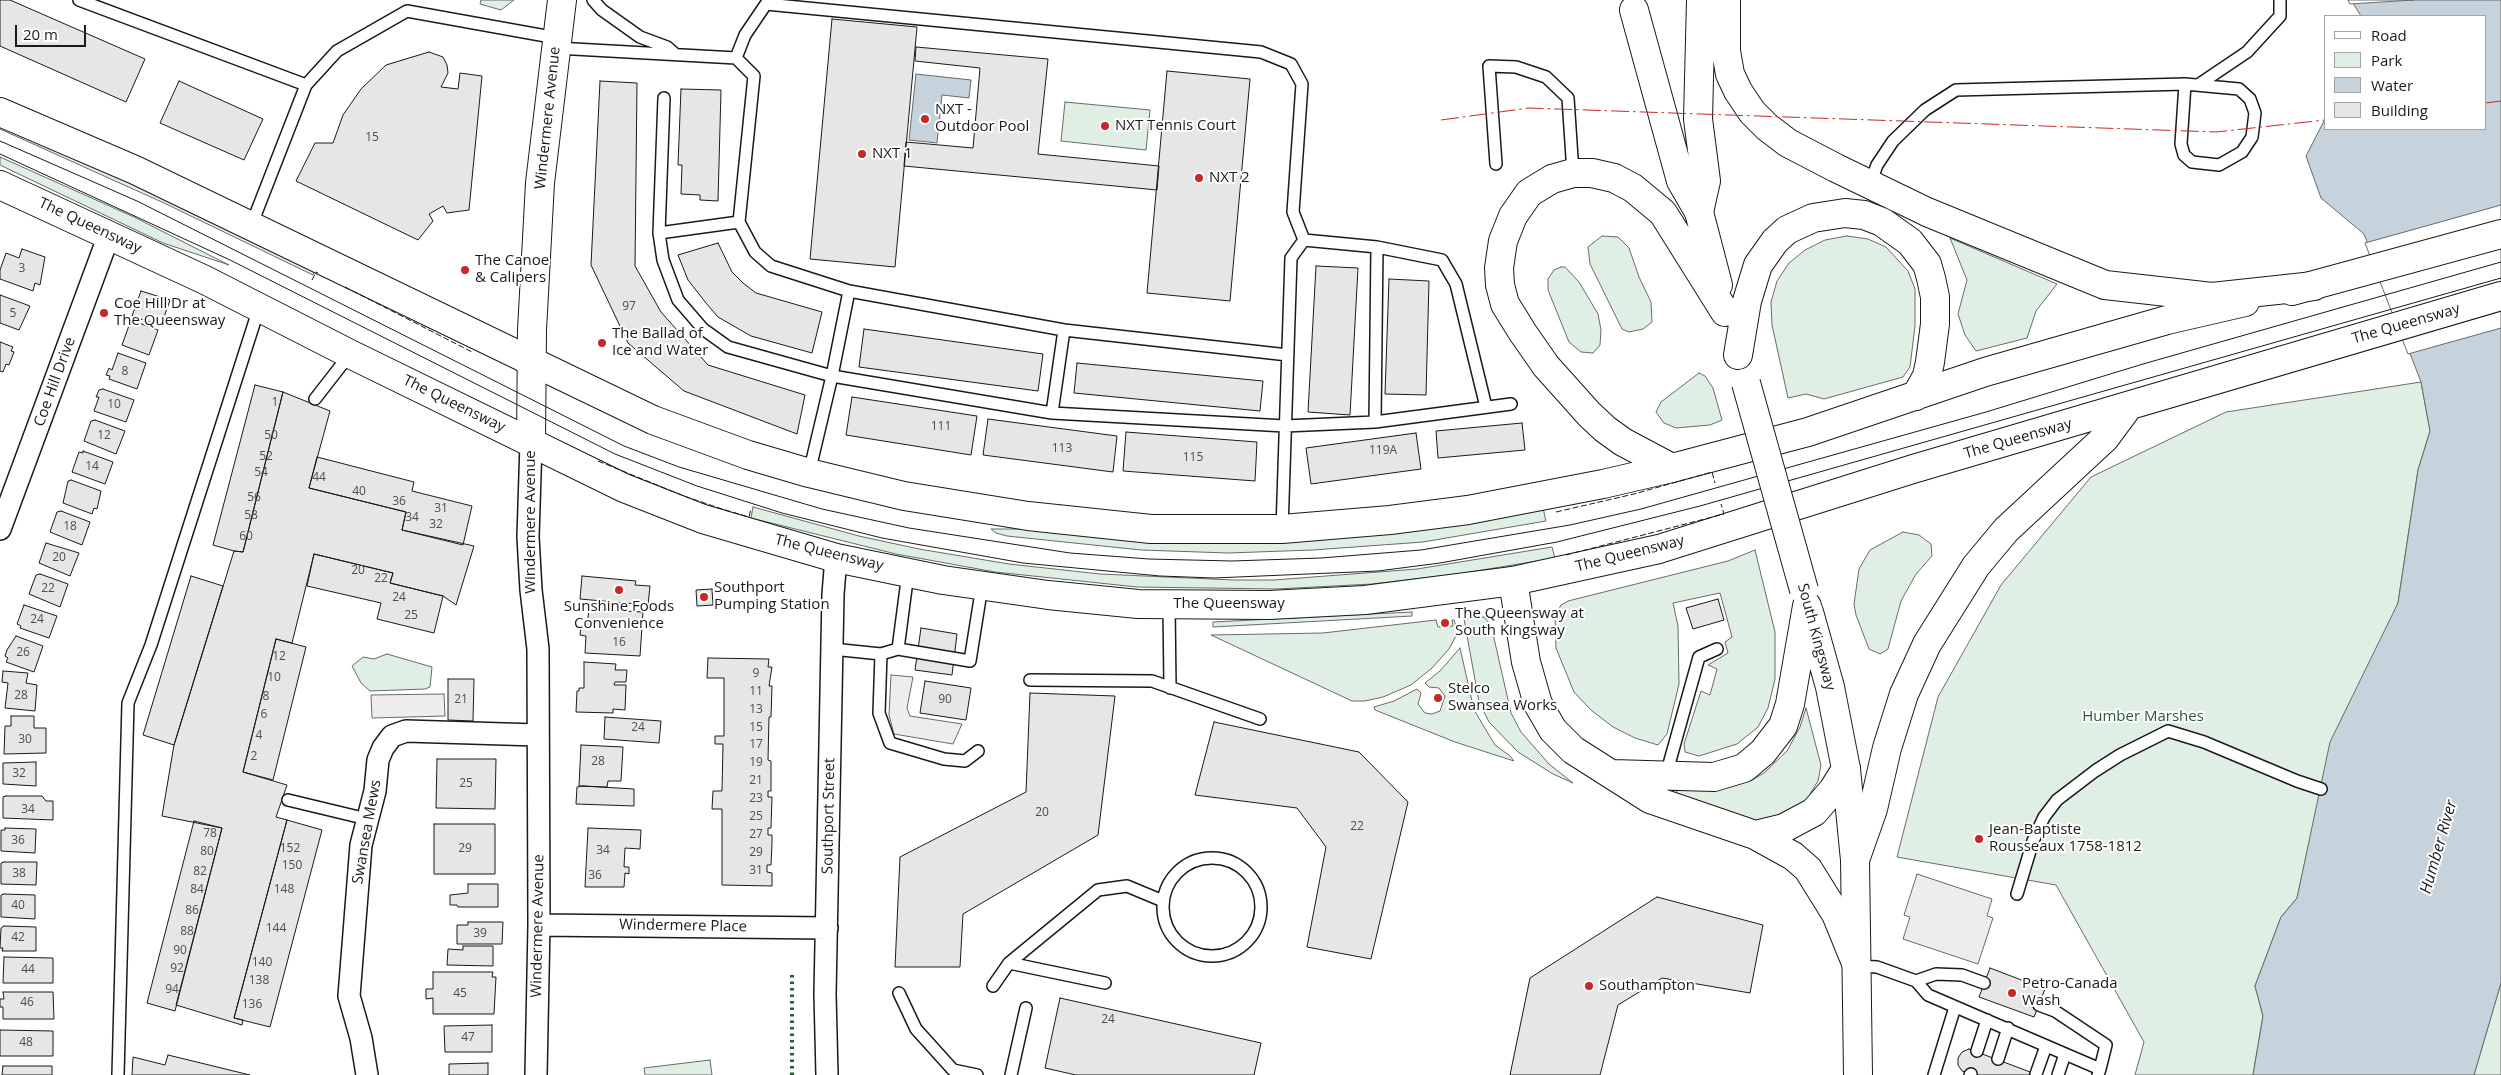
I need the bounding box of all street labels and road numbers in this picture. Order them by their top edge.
street label: Windermere Avenue [532,46,564,190]
street label: The Queensway [36,194,144,258]
street label: The Queensway [2350,300,2462,348]
street label: Coe Hill Drive [30,335,80,429]
street label: The Queensway [400,372,508,436]
street label: The Queensway [1962,415,2074,463]
street label: Windermere Avenue [522,450,540,594]
street label: The Queensway [773,531,885,575]
street label: The Queensway [1574,532,1686,576]
street label: South Kingsway [1793,582,1839,692]
street label: The Queensway [1173,595,1285,613]
street label: Southport Street [819,758,839,874]
street label: Swansea Mews [349,778,385,886]
street label: Windermere Avenue [528,854,548,998]
street label: Windermere Place [619,916,747,936]

